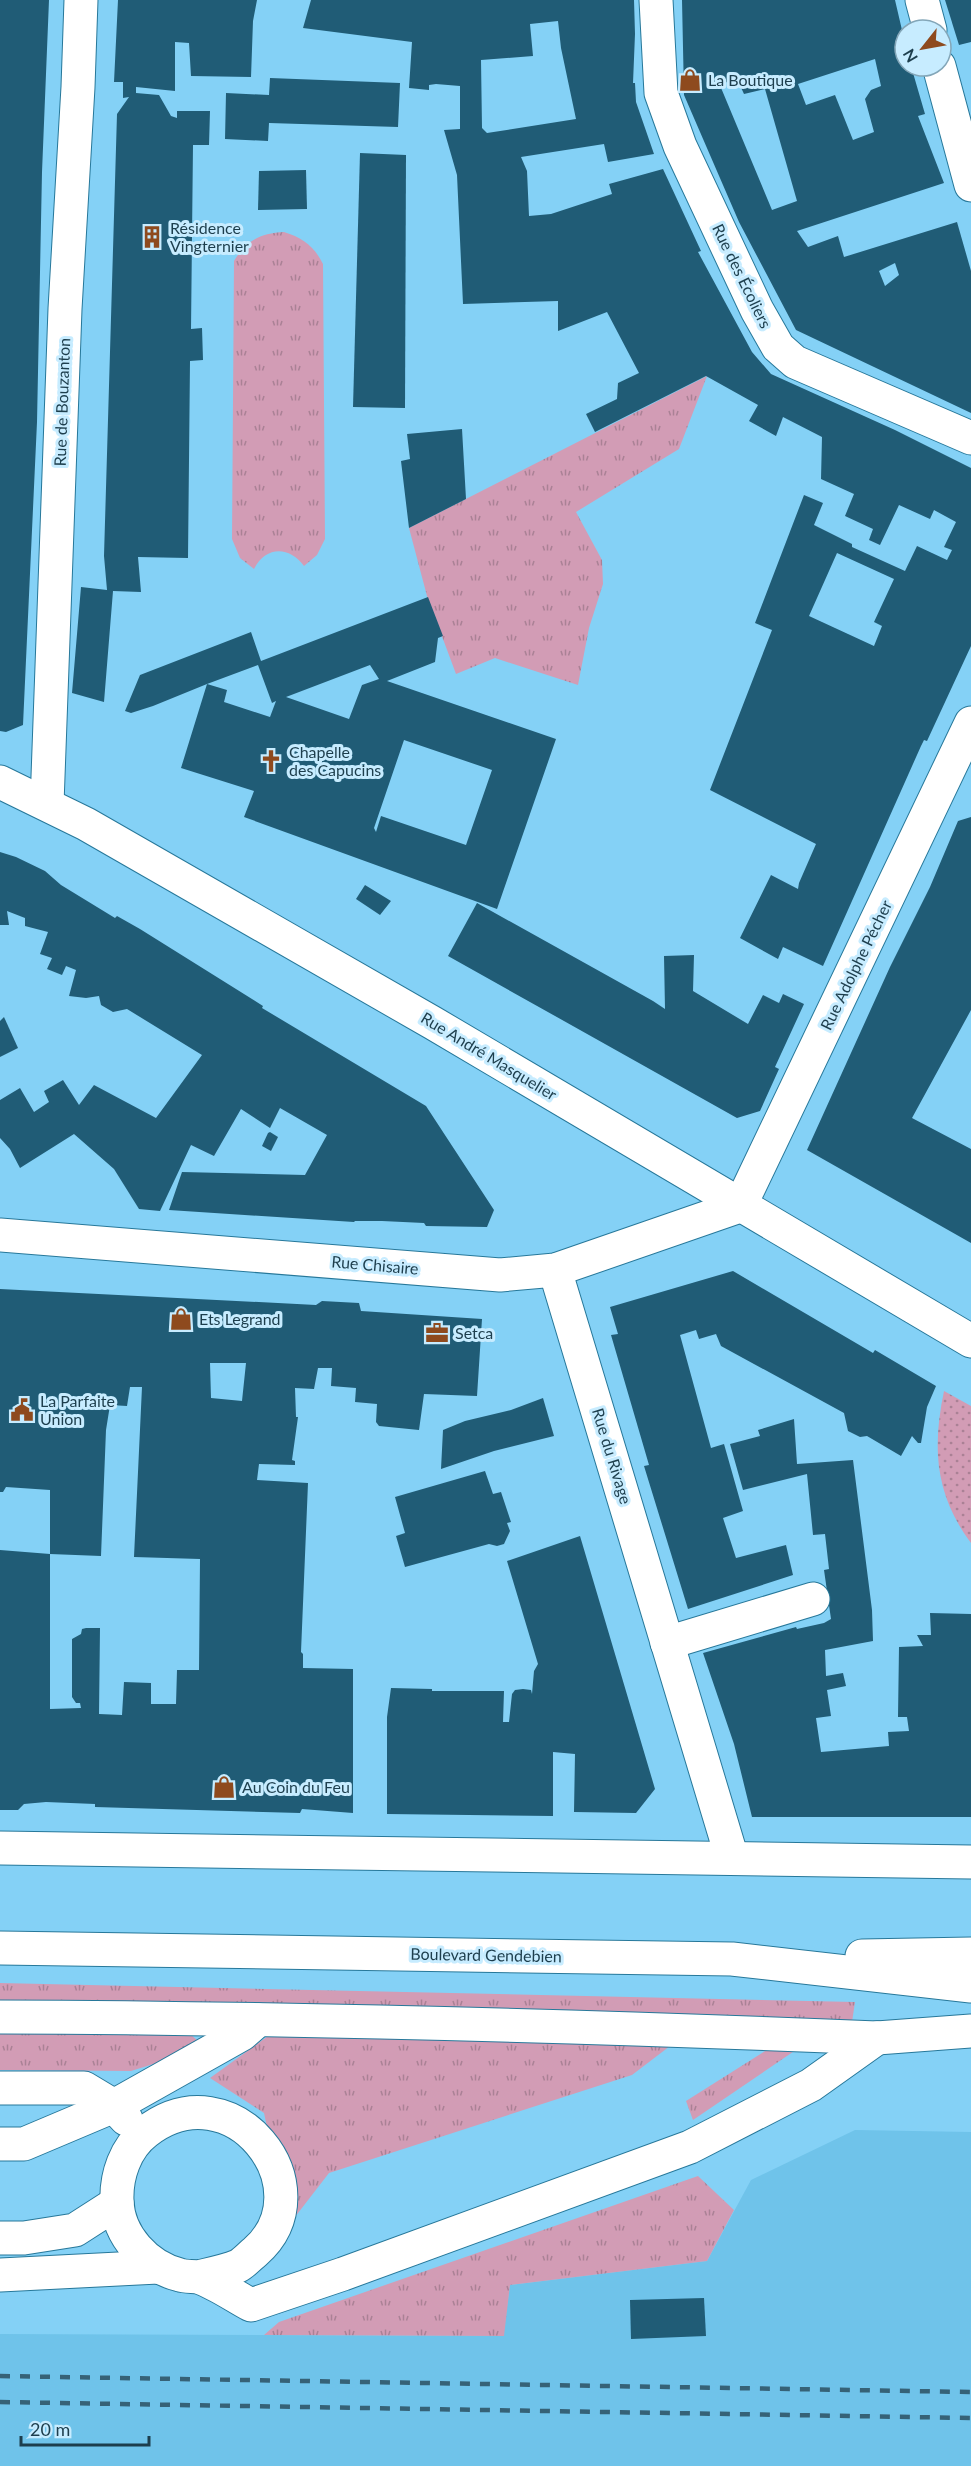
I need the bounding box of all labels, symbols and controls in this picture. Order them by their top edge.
north arrow [893,18,953,78]
text: N [898,46,921,66]
shop icon: La Boutique [677,67,703,93]
place label: La Boutique [708,70,793,89]
place label: Résidence Vingternier [170,218,249,255]
street label: Rue des Écoliers [709,220,776,331]
building icon: Résidence Vingternier [139,224,165,250]
street label: Rue de Bouzanton [50,337,73,467]
place label: Chapelle des Capucins [289,742,381,779]
church icon: Chapelle des Capucins [258,748,284,774]
street label: Rue Adolphe Pécher [816,897,895,1033]
street label: Rue André Masquelier [418,1007,561,1104]
street label: Rue Chisaire [331,1251,419,1278]
shop icon: Ets Legrand [168,1306,194,1332]
place label: Ets Legrand [199,1309,281,1328]
office icon: Setca [424,1320,450,1346]
place label: Setca [455,1323,493,1342]
place label: La Parfaite Union [40,1391,115,1428]
public building icon: La Parfaite Union [9,1397,35,1423]
street label: Rue du Rivage [589,1405,636,1506]
shop icon: Au Coin du Feu [211,1774,237,1800]
place label: Au Coin du Feu [242,1777,350,1796]
street label: Boulevard Gendebien [410,1944,562,1965]
scale bar [21,2409,148,2447]
text: 20 m [30,2418,70,2440]

